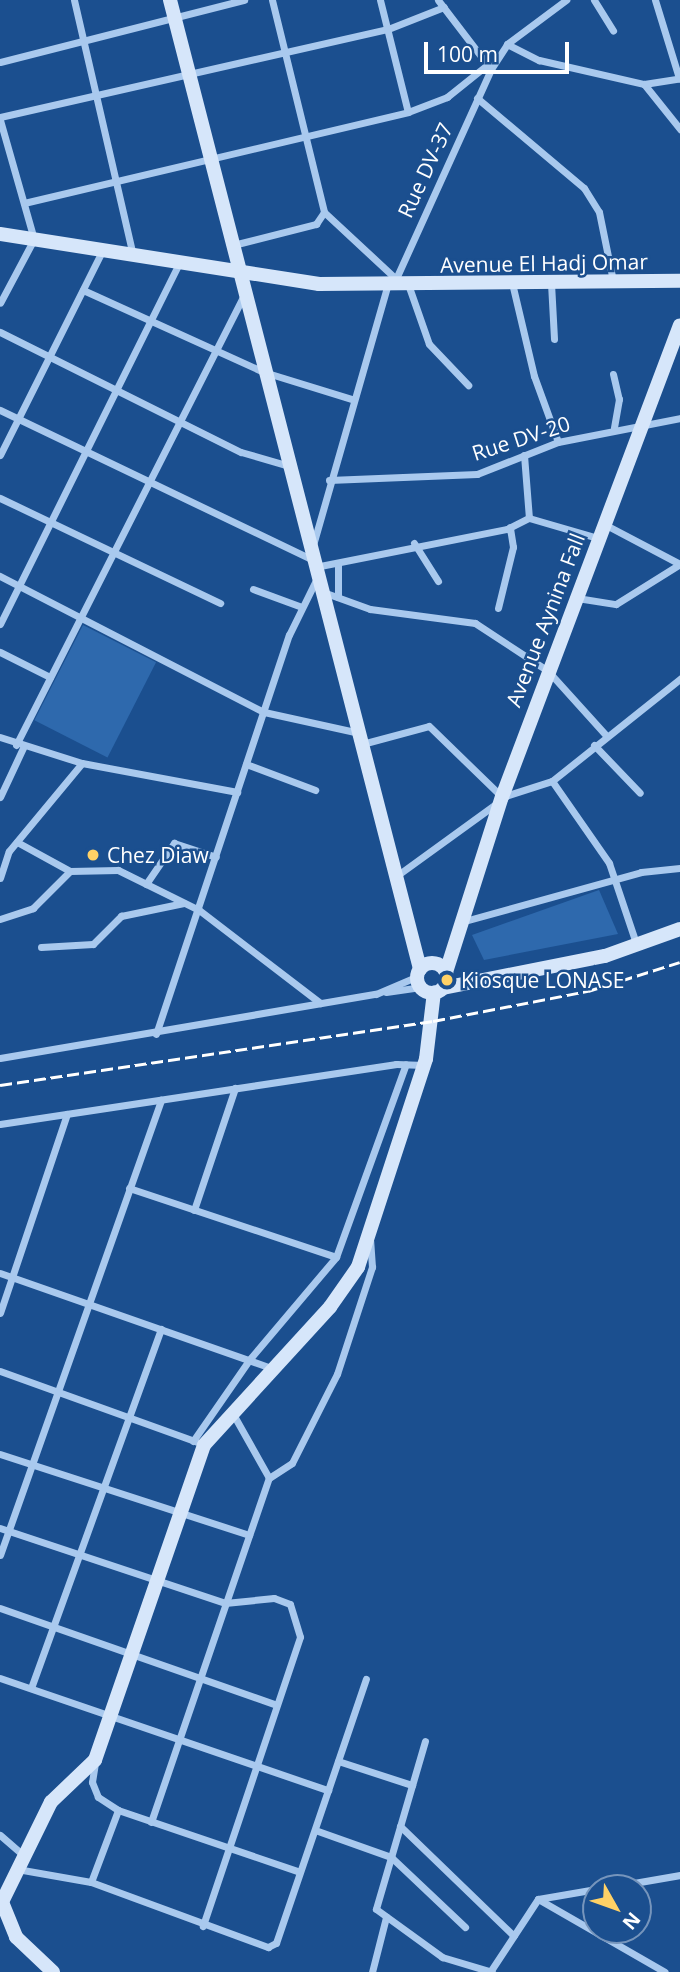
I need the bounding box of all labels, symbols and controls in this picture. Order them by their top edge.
scale bar [428,28,573,72]
text: 100 m [437,40,498,68]
street label: Rue DV-37 [392,119,458,221]
street label: Avenue El Hadj Omar [440,249,648,277]
street label: Rue DV-20 [469,410,573,466]
street label: Avenue Aynina Fall [500,530,590,710]
place label: Chez Diaw [107,842,209,868]
marker: Chez Diaw [85,847,101,863]
place label: Kiosque LONASE [461,967,624,993]
marker: Kiosque LONASE [439,972,455,988]
north arrow [582,1874,652,1944]
text: N [617,1907,646,1935]

